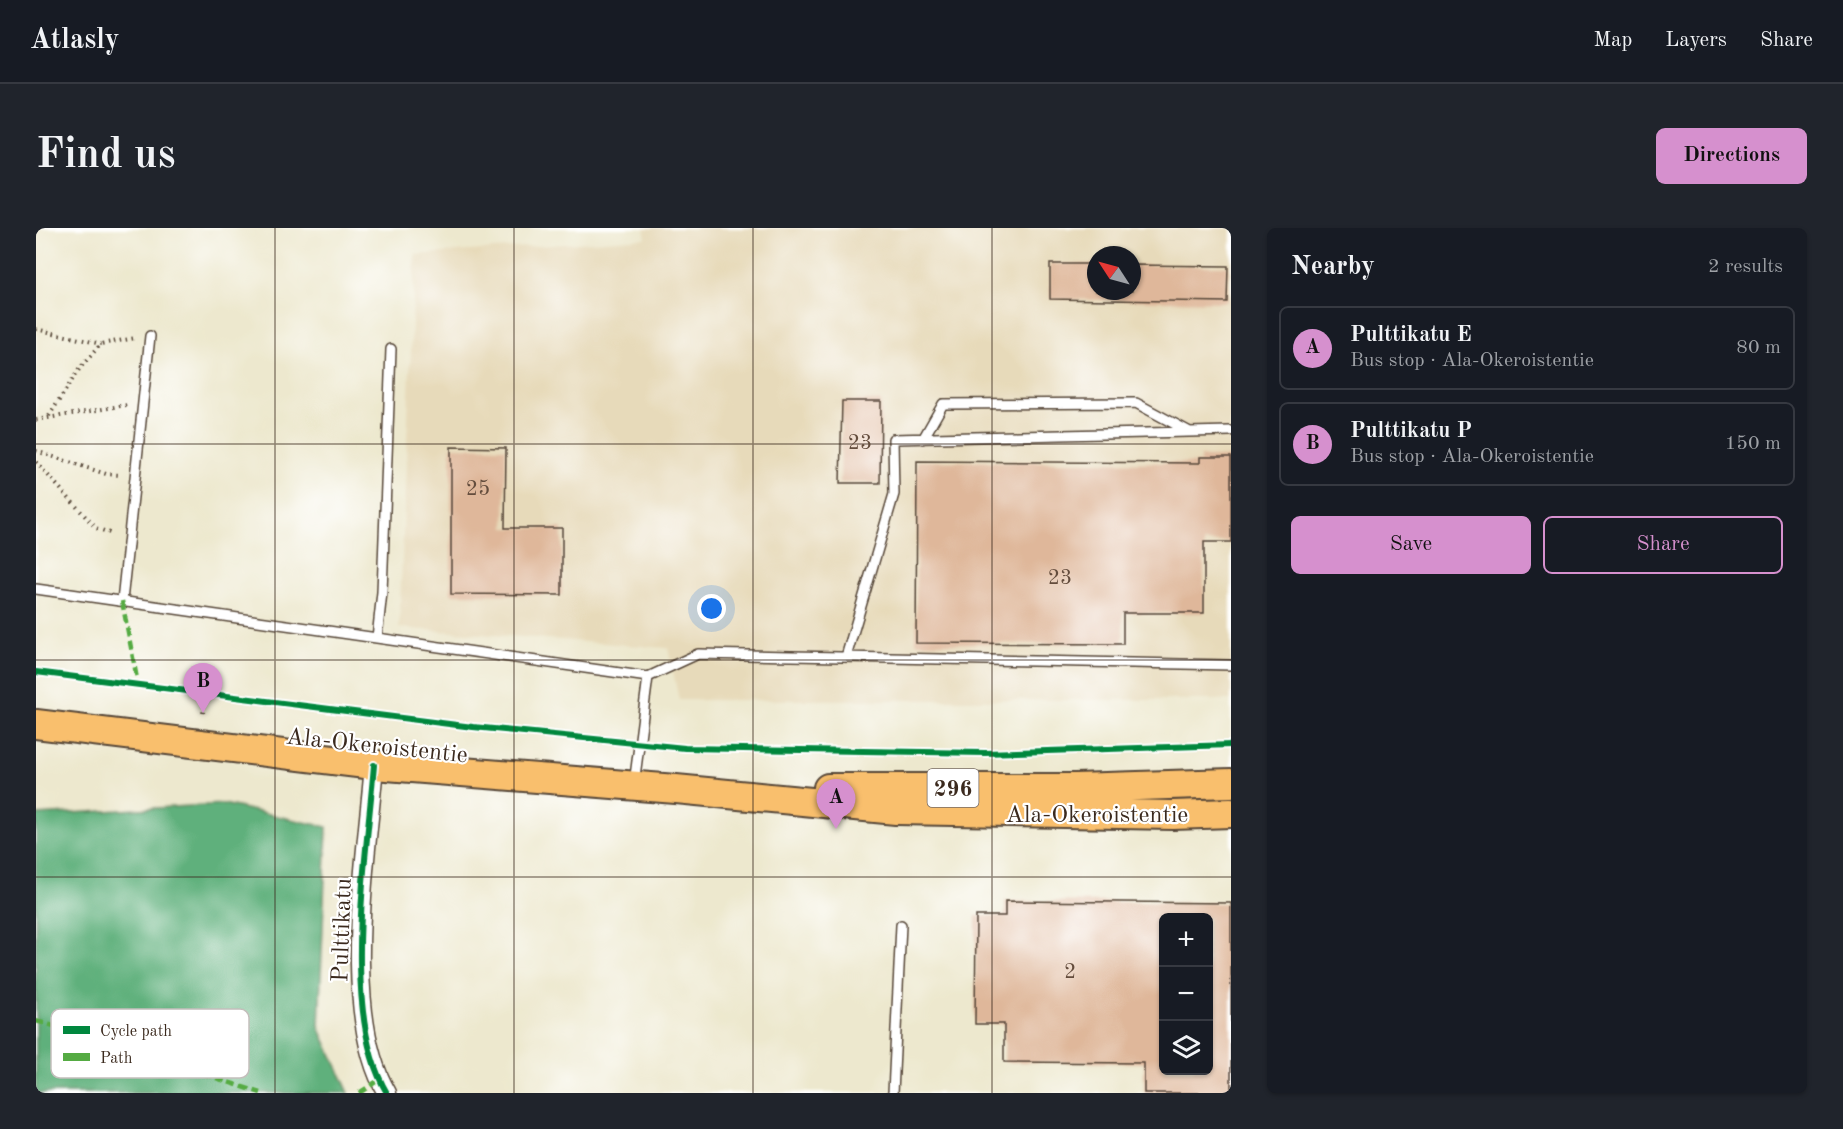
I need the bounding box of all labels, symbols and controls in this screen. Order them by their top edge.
text: Atlasly [30,27,120,55]
text: Map [1593,30,1632,51]
text: Layers [1665,30,1727,51]
text: Share [1760,30,1813,51]
button: Directions [1656,128,1807,184]
text: Find us [36,135,175,177]
north arrow [1087,246,1141,300]
text: Nearby [1291,254,1375,280]
text: 2 results [1708,257,1783,277]
text: Pulttikatu E [1350,324,1472,346]
text: A [1305,338,1320,358]
text: 80 m [1736,338,1781,358]
text: Bus stop · Ala-Okeroistentie [1350,351,1594,371]
text: Pulttikatu P [1350,420,1472,442]
house number: 23 [848,433,872,454]
text: B [1305,434,1320,454]
text: 150 m [1725,434,1781,454]
text: Bus stop · Ala-Okeroistentie [1350,447,1594,467]
house number: 25 [466,479,490,500]
button: Save [1291,516,1531,574]
button: Share [1543,516,1783,574]
house number: 23 [1048,568,1072,589]
your location [697,594,726,623]
pin: B [184,664,222,713]
street label: Ala-Okeroistentie [285,725,469,768]
road number: 296 [928,769,978,807]
pin: A [816,780,856,829]
street label: Ala-Okeroistentie [1006,804,1188,828]
street label: Pulttikatu [329,877,357,983]
map controls [1159,913,1213,1075]
button: + [1159,913,1213,967]
house number: 2 [1064,962,1076,983]
button: − [1159,967,1213,1021]
legend [51,1009,249,1078]
button: layers [1159,1021,1213,1075]
text: Cycle path [100,1024,172,1040]
text: Path [100,1051,133,1067]

